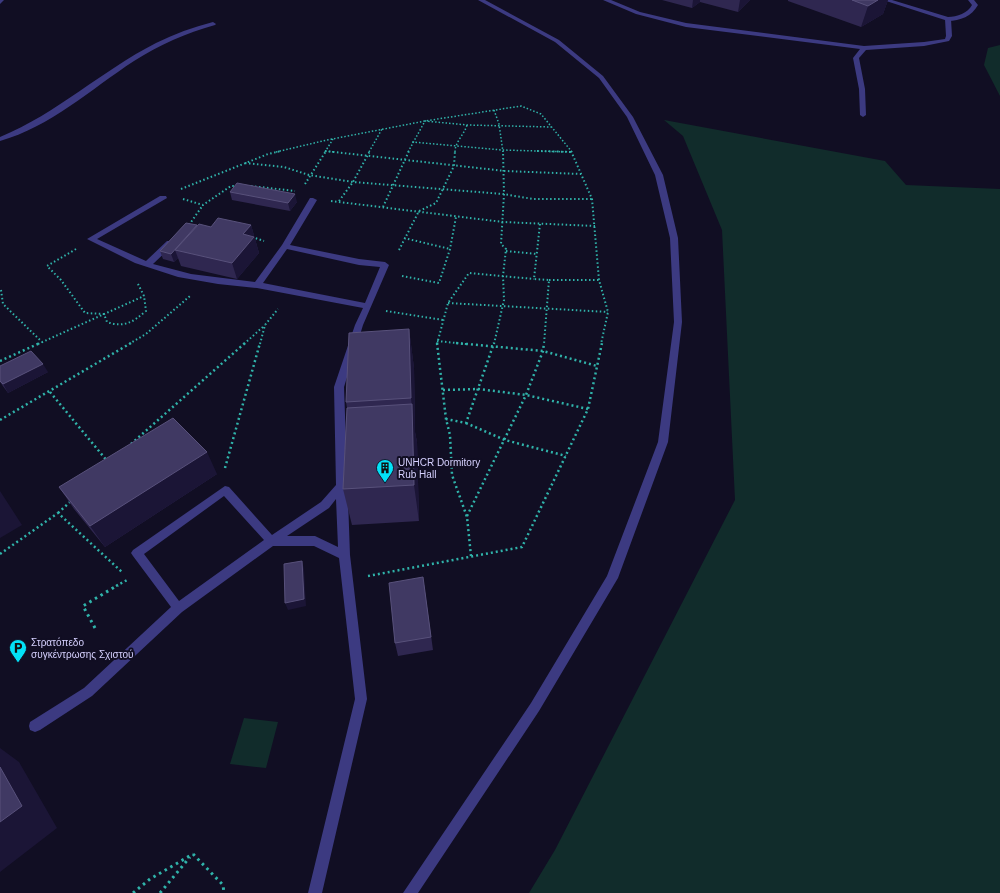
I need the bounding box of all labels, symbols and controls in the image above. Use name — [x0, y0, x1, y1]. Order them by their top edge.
place label: UNHCR Dormitory Rub Hall — [398, 457, 480, 480]
building icon: UNHCR Dormitory Rub Hall — [375, 458, 395, 483]
place label: Στρατόπεδο συγκέντρωσης Σχιστού — [31, 637, 134, 660]
parking icon: Στρατόπεδο συγκέντρωσης Σχιστού — [8, 638, 28, 663]

